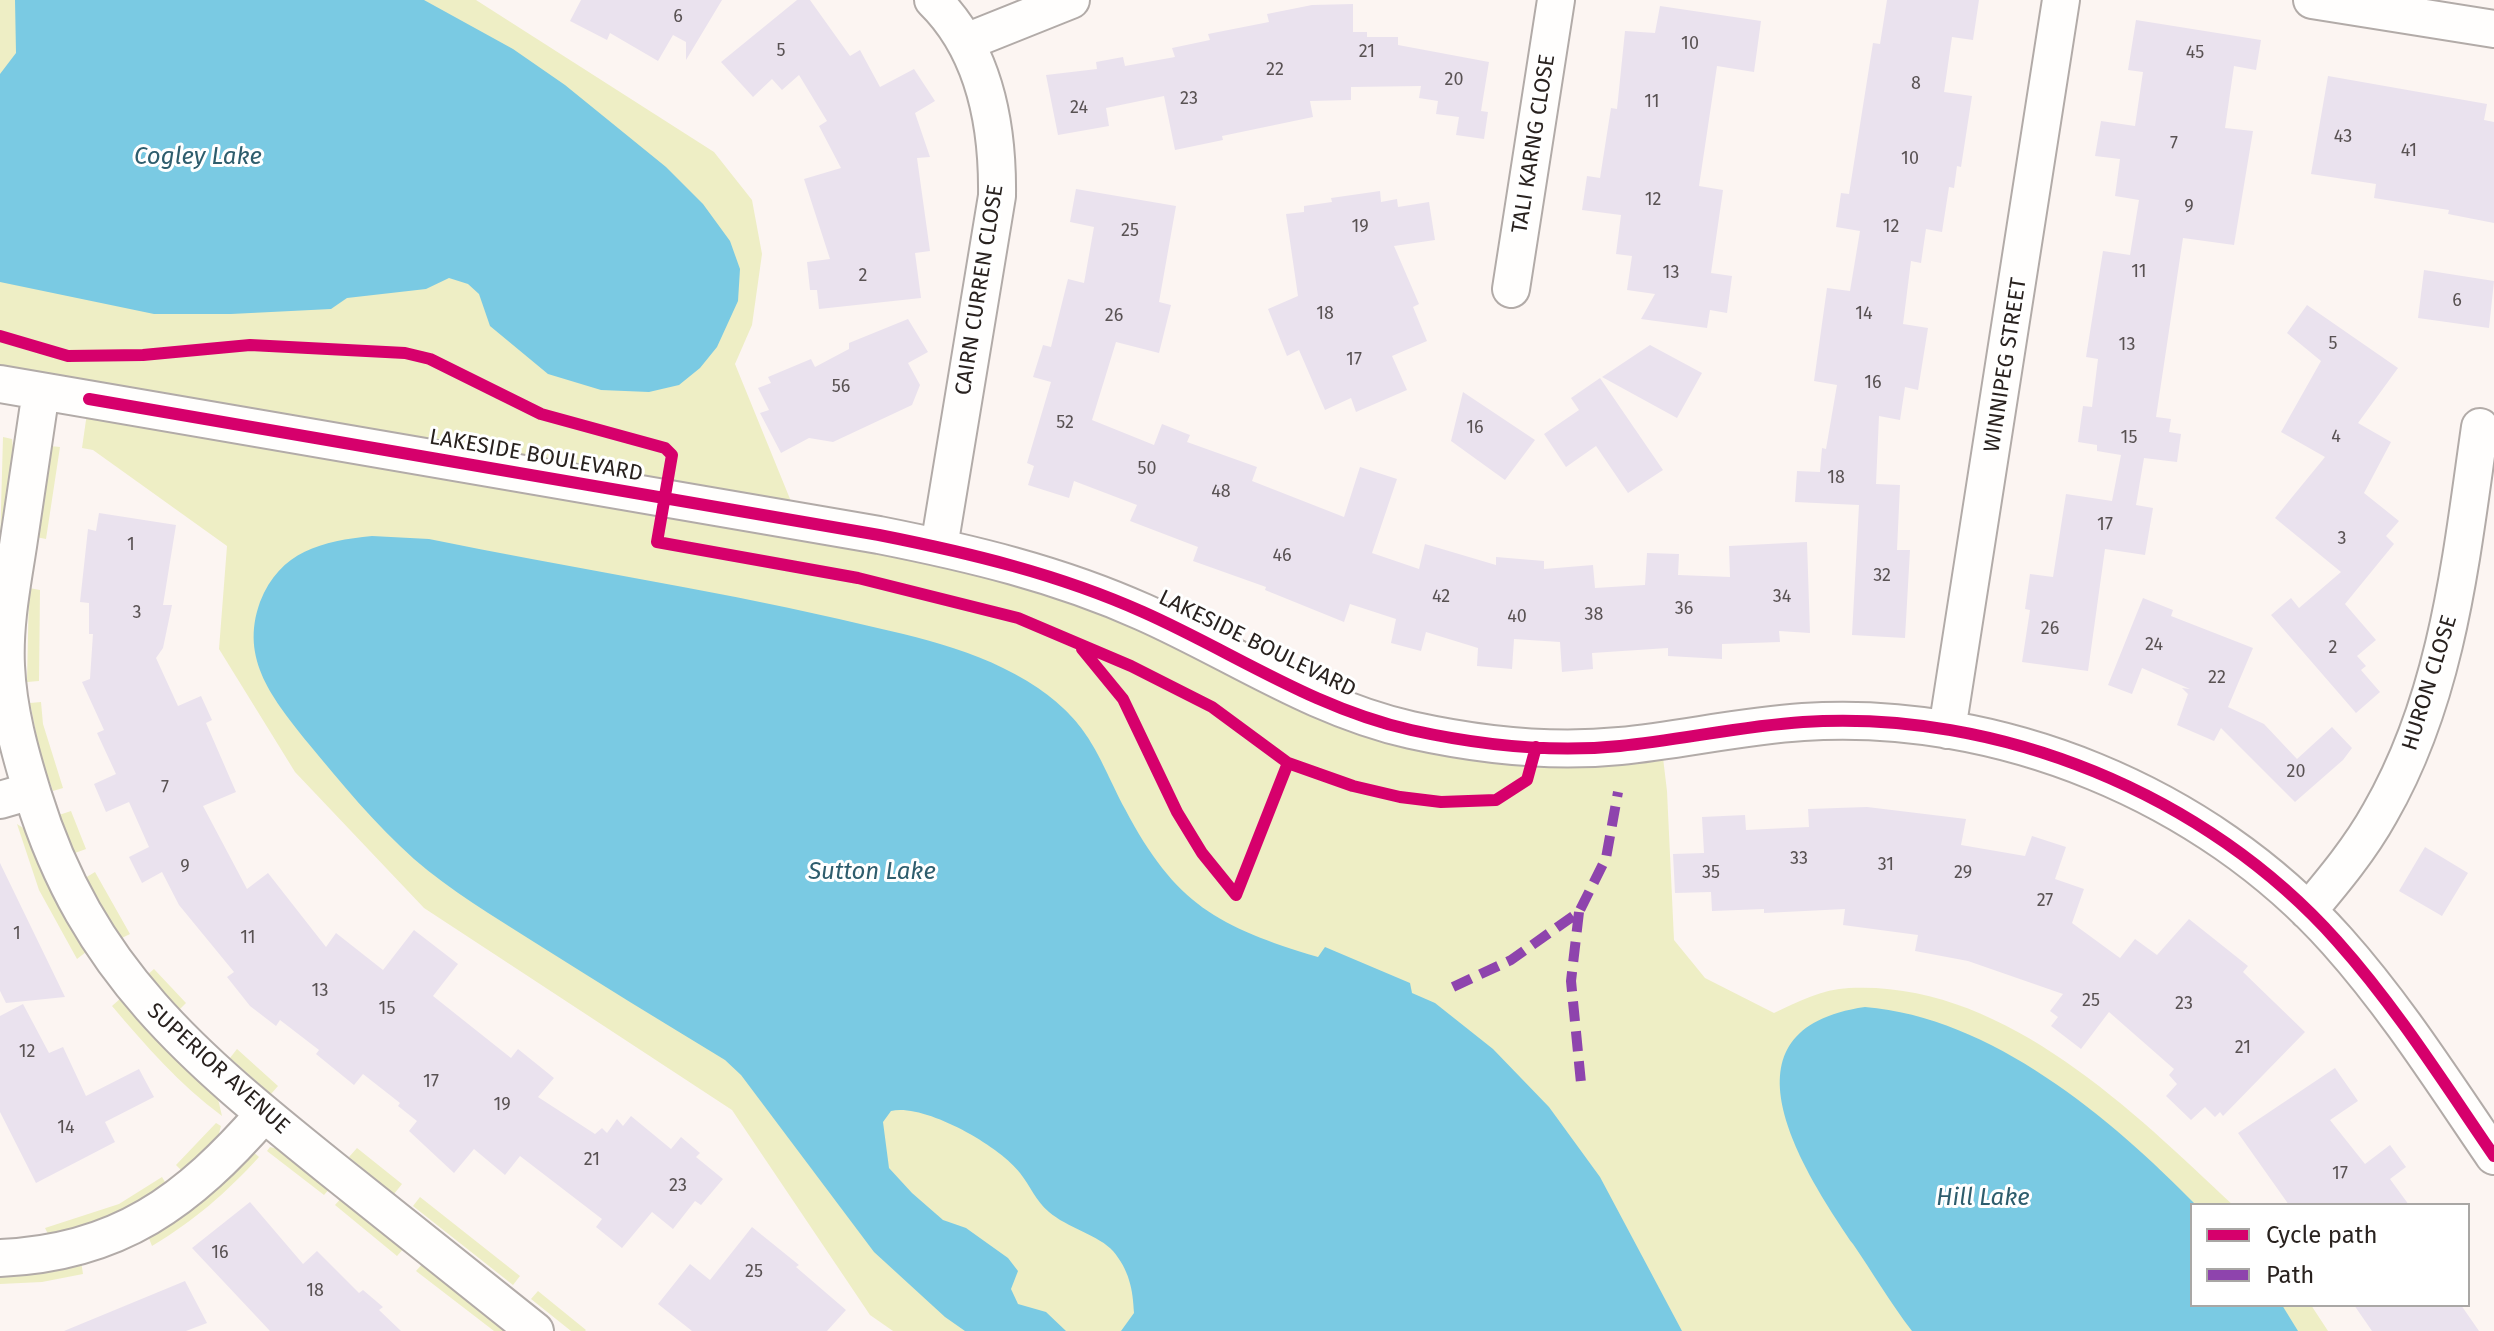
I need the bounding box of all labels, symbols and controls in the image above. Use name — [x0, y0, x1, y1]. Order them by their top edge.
house number: 6 — [673, 6, 683, 28]
house number: 10 — [1681, 33, 1699, 55]
house number: 5 — [776, 40, 786, 62]
house number: 21 — [1359, 41, 1375, 63]
house number: 45 — [2186, 42, 2204, 64]
street label: TALI KARNG CLOSE — [1507, 53, 1561, 235]
house number: 22 — [1266, 59, 1284, 81]
house number: 20 — [1445, 69, 1463, 91]
house number: 8 — [1911, 73, 1921, 95]
house number: 23 — [1180, 88, 1198, 110]
house number: 11 — [1644, 91, 1660, 113]
house number: 24 — [1070, 97, 1088, 119]
house number: 43 — [2334, 126, 2352, 148]
house number: 7 — [2170, 133, 2178, 155]
house number: 41 — [2401, 140, 2417, 162]
water label: Cogley Lake — [134, 143, 262, 171]
house number: 10 — [1901, 148, 1919, 170]
street label: CAIRN CURREN CLOSE — [950, 183, 1010, 397]
house number: 12 — [1645, 189, 1661, 211]
house number: 9 — [2184, 196, 2194, 218]
house number: 19 — [1351, 216, 1369, 238]
house number: 12 — [1883, 216, 1899, 238]
house number: 25 — [1121, 220, 1139, 242]
house number: 11 — [2131, 261, 2147, 283]
house number: 13 — [1663, 262, 1679, 284]
house number: 2 — [859, 265, 867, 287]
street label: WINNIPEG STREET — [1979, 276, 2033, 454]
house number: 6 — [2452, 290, 2462, 312]
house number: 18 — [1316, 303, 1334, 325]
house number: 14 — [1855, 303, 1873, 325]
house number: 26 — [1105, 305, 1123, 327]
house number: 5 — [2328, 333, 2338, 355]
house number: 13 — [2119, 334, 2135, 356]
house number: 17 — [1346, 349, 1362, 371]
house number: 16 — [1864, 372, 1882, 394]
house number: 56 — [832, 376, 850, 398]
house number: 52 — [1056, 412, 1074, 434]
house number: 16 — [1466, 417, 1484, 439]
street label: LAKESIDE BOULEVARD — [427, 424, 645, 488]
house number: 4 — [2331, 426, 2341, 448]
house number: 15 — [2121, 427, 2137, 449]
house number: 50 — [1137, 458, 1157, 480]
house number: 18 — [1827, 467, 1845, 489]
house number: 48 — [1211, 481, 1231, 503]
house number: 17 — [2097, 514, 2113, 536]
house number: 3 — [2338, 528, 2346, 550]
house number: 1 — [127, 534, 135, 556]
house number: 46 — [1272, 545, 1292, 567]
house number: 32 — [1873, 565, 1891, 587]
street label: LAKESIDE BOULEVARD — [1154, 585, 1360, 703]
house number: 42 — [1432, 586, 1450, 608]
house number: 34 — [1773, 586, 1791, 608]
house number: 36 — [1675, 598, 1693, 620]
house number: 3 — [133, 602, 141, 624]
house number: 38 — [1585, 604, 1603, 626]
house number: 40 — [1507, 606, 1527, 628]
street label: HURON CLOSE — [2397, 612, 2463, 754]
house number: 26 — [2041, 618, 2059, 640]
house number: 24 — [2145, 634, 2163, 656]
house number: 2 — [2329, 637, 2337, 659]
house number: 22 — [2208, 667, 2226, 689]
house number: 20 — [2287, 761, 2305, 783]
house number: 7 — [161, 777, 169, 799]
house number: 33 — [1790, 848, 1808, 870]
house number: 31 — [1878, 854, 1894, 876]
house number: 9 — [180, 856, 190, 878]
water label: Sutton Lake — [808, 858, 936, 886]
house number: 35 — [1702, 862, 1720, 884]
house number: 29 — [1954, 862, 1972, 884]
house number: 27 — [2037, 890, 2053, 912]
house number: 1 — [13, 923, 21, 945]
house number: 11 — [240, 927, 256, 949]
house number: 13 — [312, 980, 328, 1002]
house number: 25 — [2082, 990, 2100, 1012]
house number: 23 — [2175, 993, 2193, 1015]
street label: SUPERIOR AVENUE — [141, 998, 295, 1140]
house number: 15 — [379, 998, 395, 1020]
house number: 21 — [2235, 1037, 2251, 1059]
house number: 12 — [19, 1041, 35, 1063]
house number: 17 — [423, 1071, 439, 1093]
house number: 19 — [493, 1094, 511, 1116]
house number: 14 — [57, 1117, 75, 1139]
house number: 21 — [584, 1149, 600, 1171]
house number: 17 — [2332, 1163, 2348, 1185]
house number: 23 — [669, 1175, 687, 1197]
water label: Hill Lake — [1936, 1184, 2030, 1212]
legend — [2190, 1203, 2470, 1307]
text: Cycle path — [2266, 1221, 2378, 1249]
house number: 16 — [211, 1242, 229, 1264]
house number: 25 — [745, 1261, 763, 1283]
text: Path — [2266, 1261, 2314, 1289]
house number: 18 — [306, 1280, 324, 1302]

